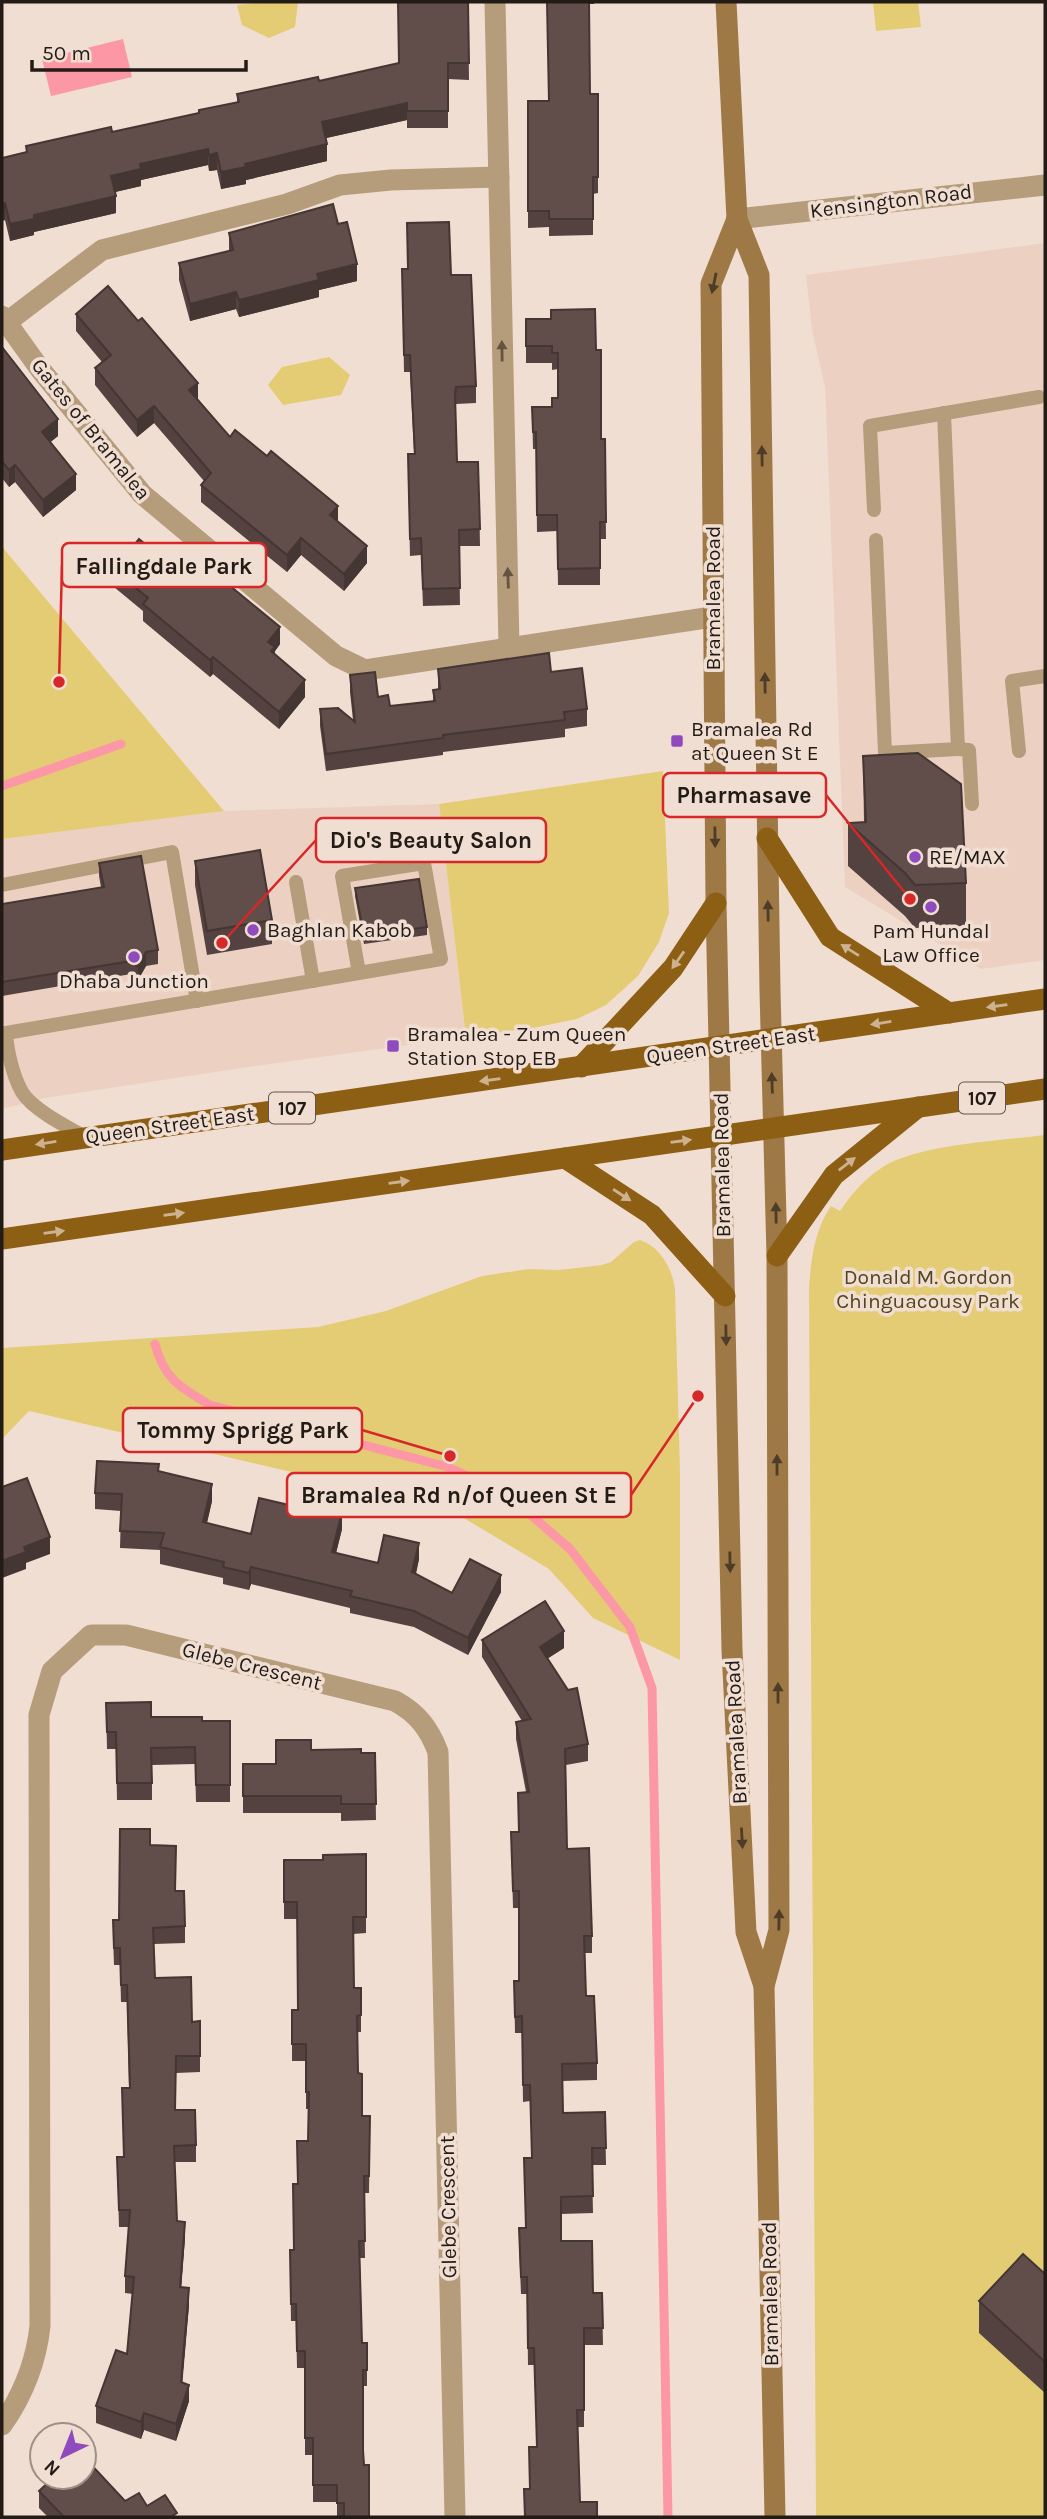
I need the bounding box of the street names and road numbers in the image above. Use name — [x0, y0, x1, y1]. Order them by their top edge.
street label: Kensington Road — [808, 179, 974, 223]
street label: Gates of Bramalea — [27, 353, 155, 505]
street label: Bramalea Road — [701, 526, 725, 670]
street label: Queen Street East — [645, 1021, 817, 1069]
road number: 107 — [959, 1082, 1005, 1114]
road number: 107 — [269, 1092, 315, 1124]
street label: Bramalea Road — [709, 1092, 735, 1238]
street label: Queen Street East — [84, 1101, 256, 1149]
street label: Glebe Crescent — [180, 1637, 324, 1695]
street label: Bramalea Road — [720, 1659, 752, 1805]
street label: Glebe Crescent — [435, 2135, 461, 2279]
street label: Bramalea Road — [757, 2221, 783, 2367]

